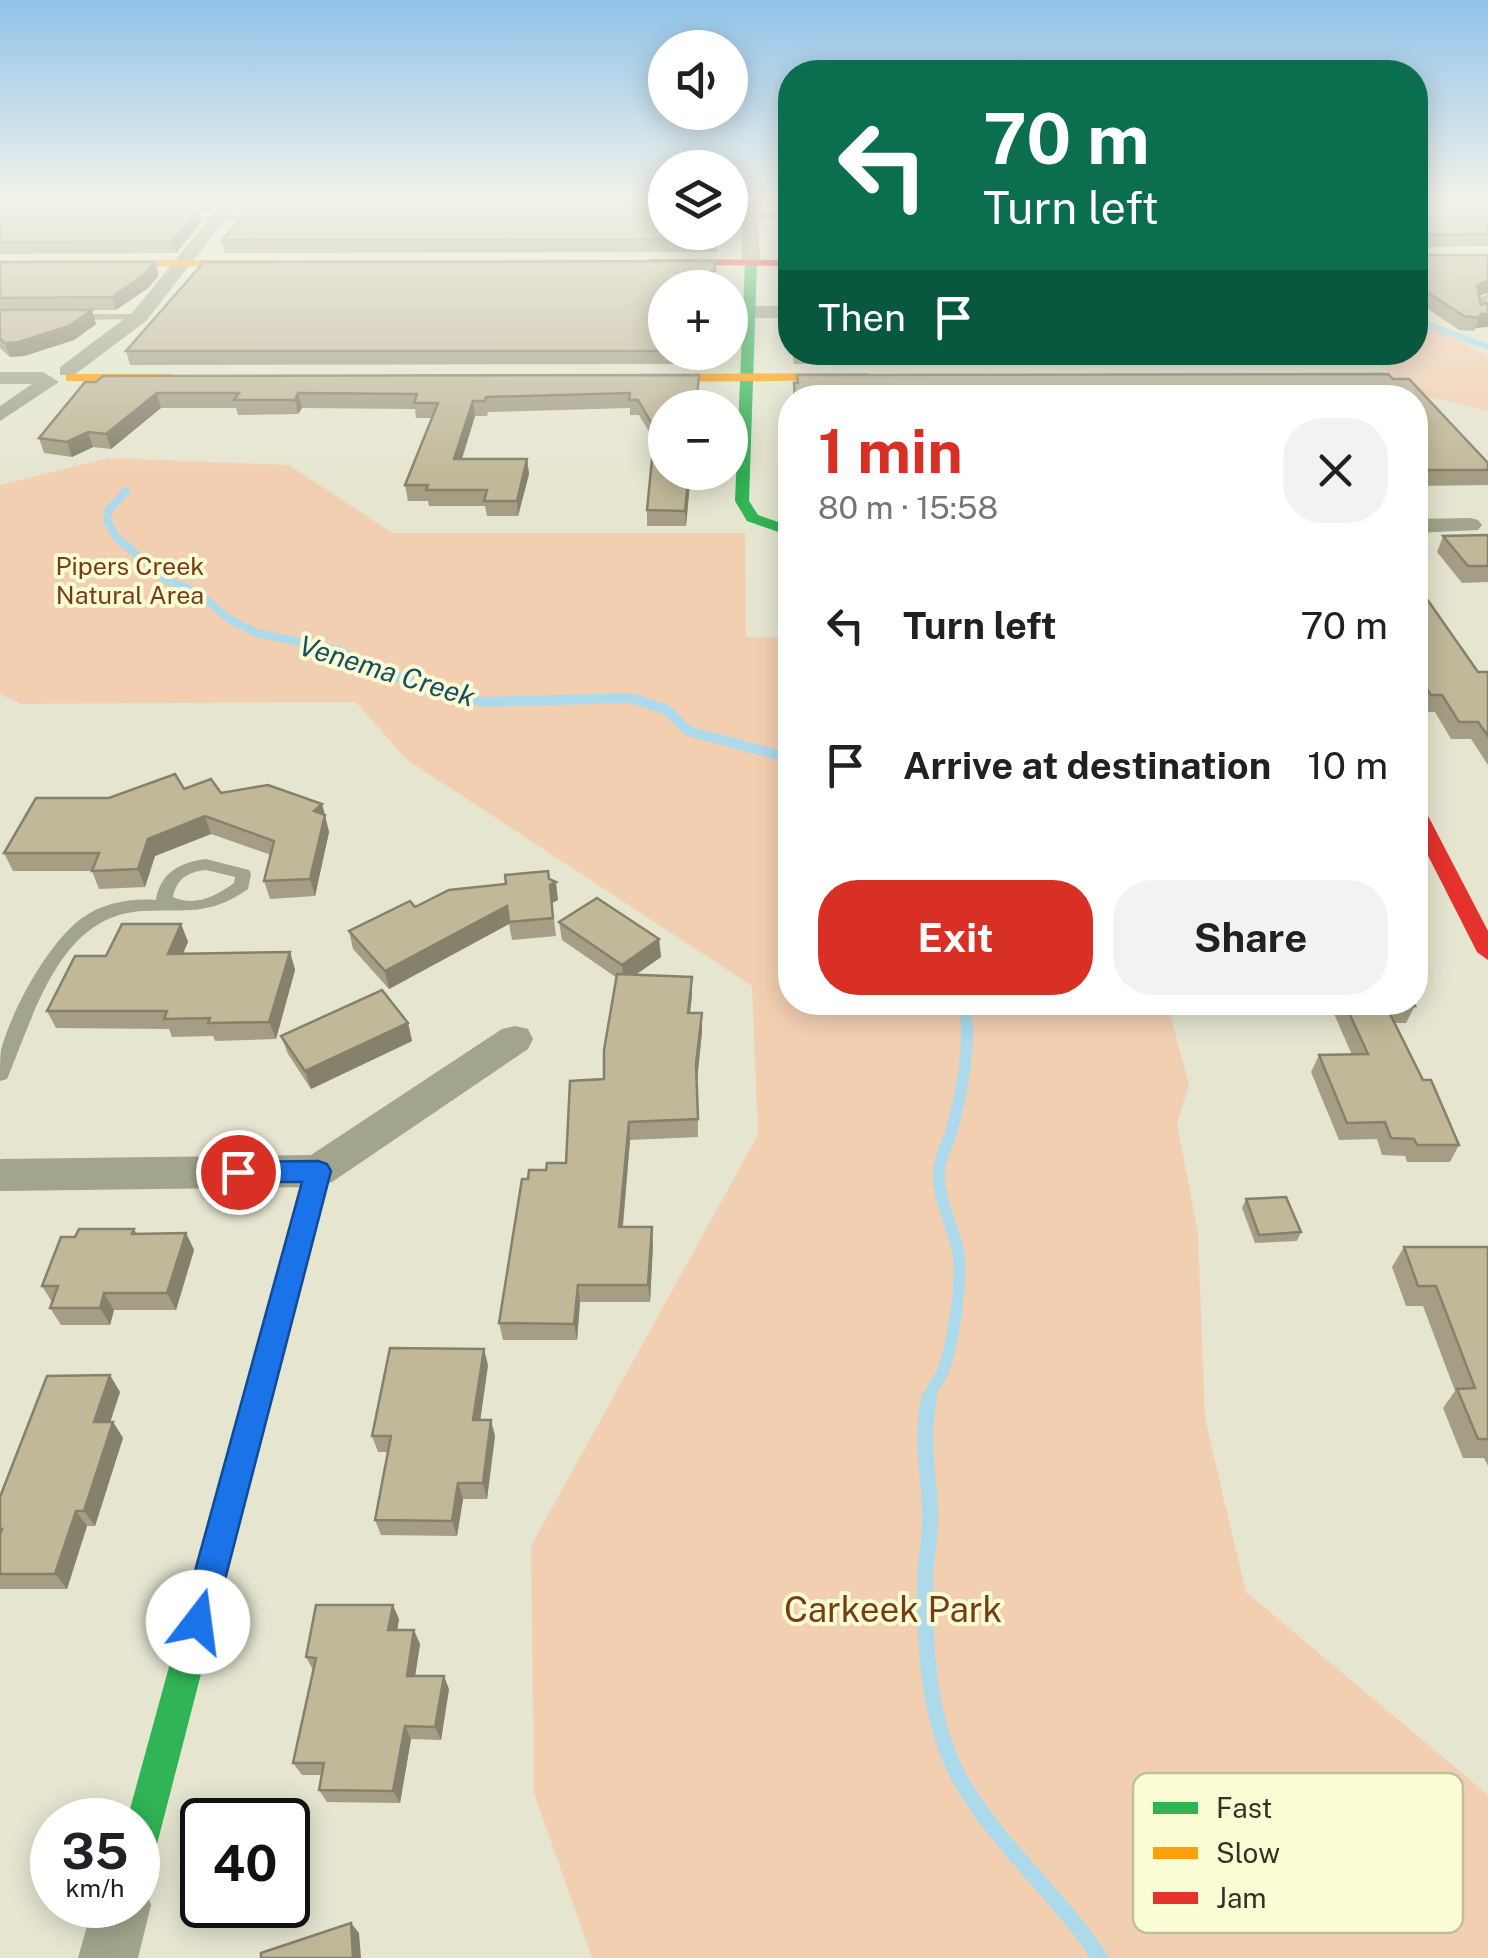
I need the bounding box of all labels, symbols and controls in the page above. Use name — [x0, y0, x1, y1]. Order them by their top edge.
map controls — [648, 30, 748, 490]
button: sound — [648, 30, 748, 130]
text: 70 m — [983, 97, 1150, 180]
icon: left — [818, 100, 948, 230]
button: layers — [648, 150, 748, 250]
text: Turn left — [983, 181, 1159, 234]
button: + — [648, 270, 748, 370]
icon: arrive — [926, 290, 981, 345]
text: Then — [818, 295, 906, 340]
button: − — [648, 390, 748, 490]
text: 1 min — [818, 416, 963, 487]
button: close — [1283, 418, 1388, 523]
text: 80 m · 15:58 — [818, 489, 998, 526]
park label: Pipers Creek Natural Area — [56, 551, 204, 610]
icon: left — [818, 598, 873, 653]
text: Turn left — [903, 603, 1057, 648]
text: 70 m — [1301, 603, 1388, 648]
water label: Venema Creek — [295, 628, 479, 713]
icon: arrive — [818, 738, 873, 793]
text: Arrive at destination — [903, 743, 1271, 788]
text: 10 m — [1307, 743, 1388, 788]
button: Exit — [818, 880, 1093, 995]
button: Share — [1113, 880, 1388, 995]
pin — [196, 1130, 281, 1215]
icon: arrive — [211, 1145, 266, 1200]
position arrow — [146, 1570, 250, 1674]
park label: Carkeek Park — [784, 1589, 1002, 1630]
legend — [1133, 1773, 1463, 1933]
text: Fast — [1216, 1791, 1272, 1824]
speed limit sign: 40 — [180, 1798, 310, 1928]
text: 35 — [61, 1821, 129, 1880]
text: Slow — [1216, 1836, 1280, 1869]
text: km/h — [66, 1873, 124, 1903]
text: Jam — [1216, 1881, 1267, 1914]

